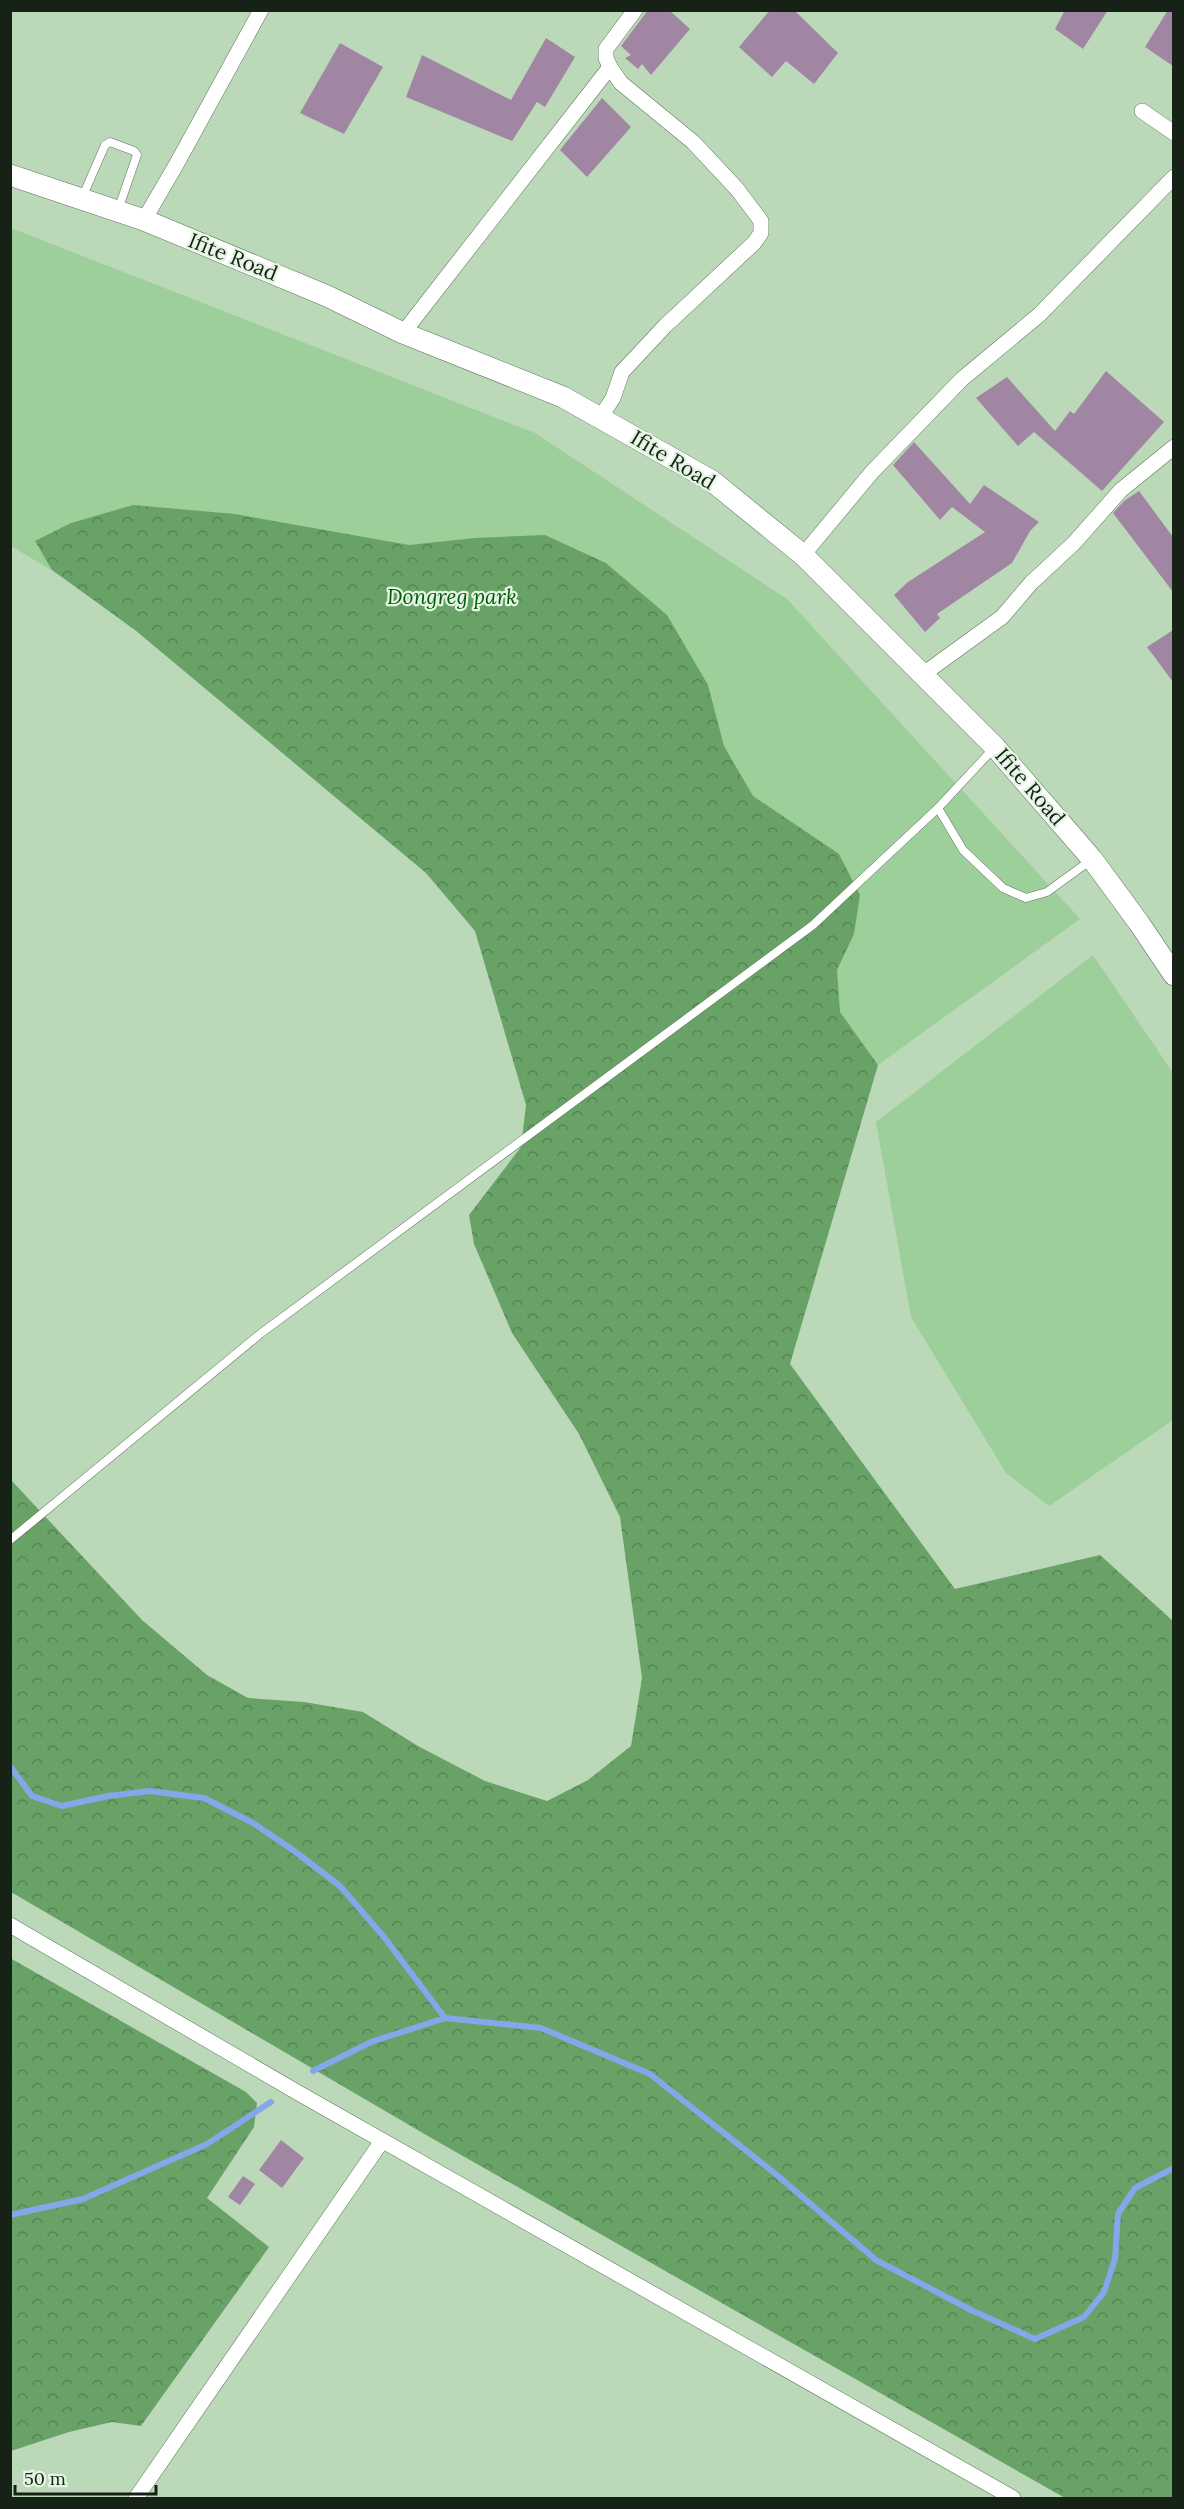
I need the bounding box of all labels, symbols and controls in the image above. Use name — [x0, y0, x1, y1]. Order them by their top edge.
street label: Ifite Road — [185, 226, 282, 287]
street label: Ifite Road — [626, 424, 721, 495]
park label: Dongreg park — [387, 583, 517, 610]
street label: Ifite Road — [989, 742, 1071, 831]
scale bar — [15, 2458, 156, 2496]
text: 50 m — [24, 2467, 66, 2490]

